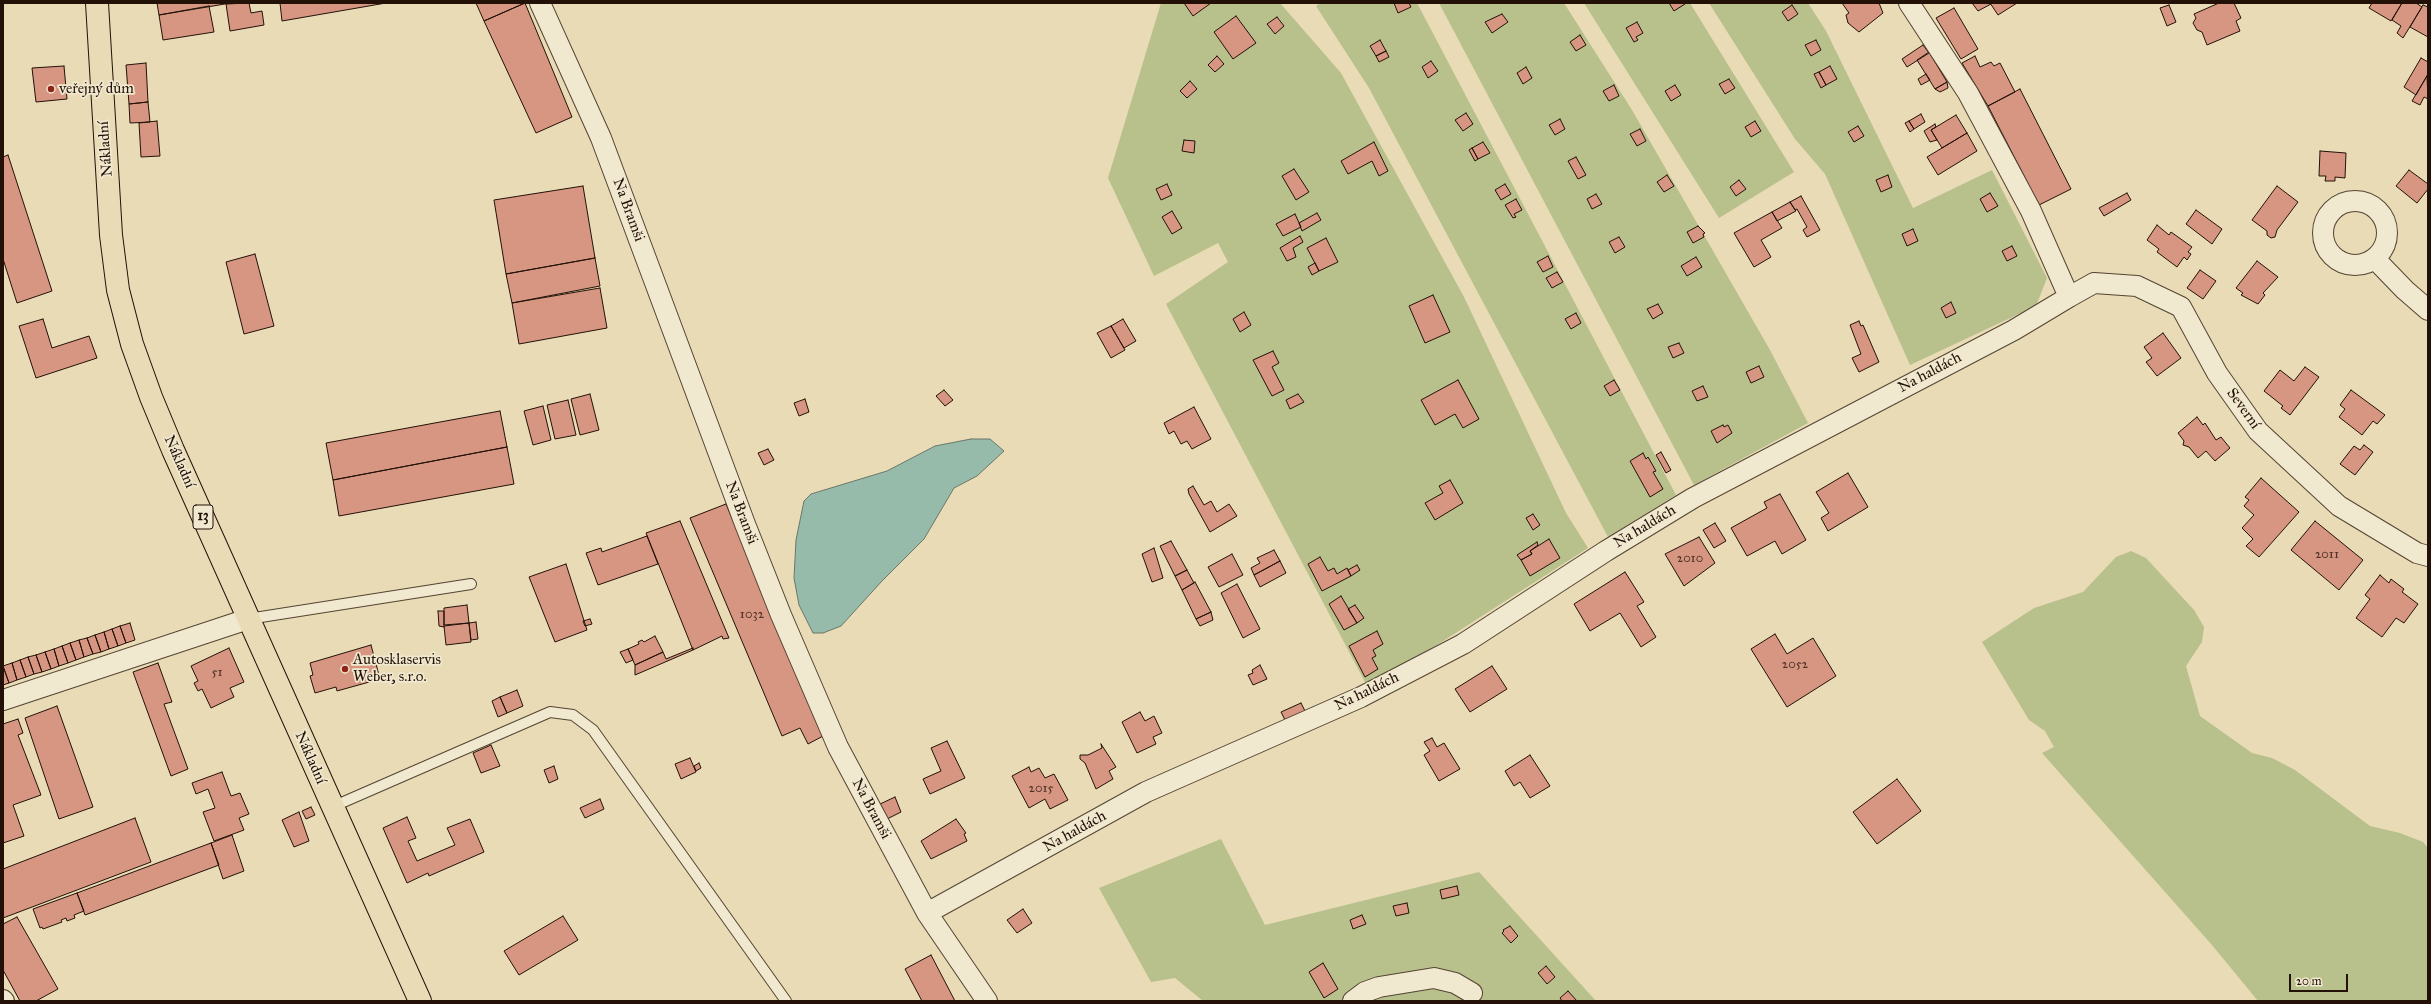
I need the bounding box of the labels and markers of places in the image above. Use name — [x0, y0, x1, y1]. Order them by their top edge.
place label: veřejný dům — [59, 80, 134, 98]
marker: veřejný dům — [46, 84, 56, 94]
place label: Autosklaservis Weber, s.r.o. — [353, 651, 441, 686]
marker: Autosklaservis Weber, s.r.o. — [340, 664, 350, 674]

